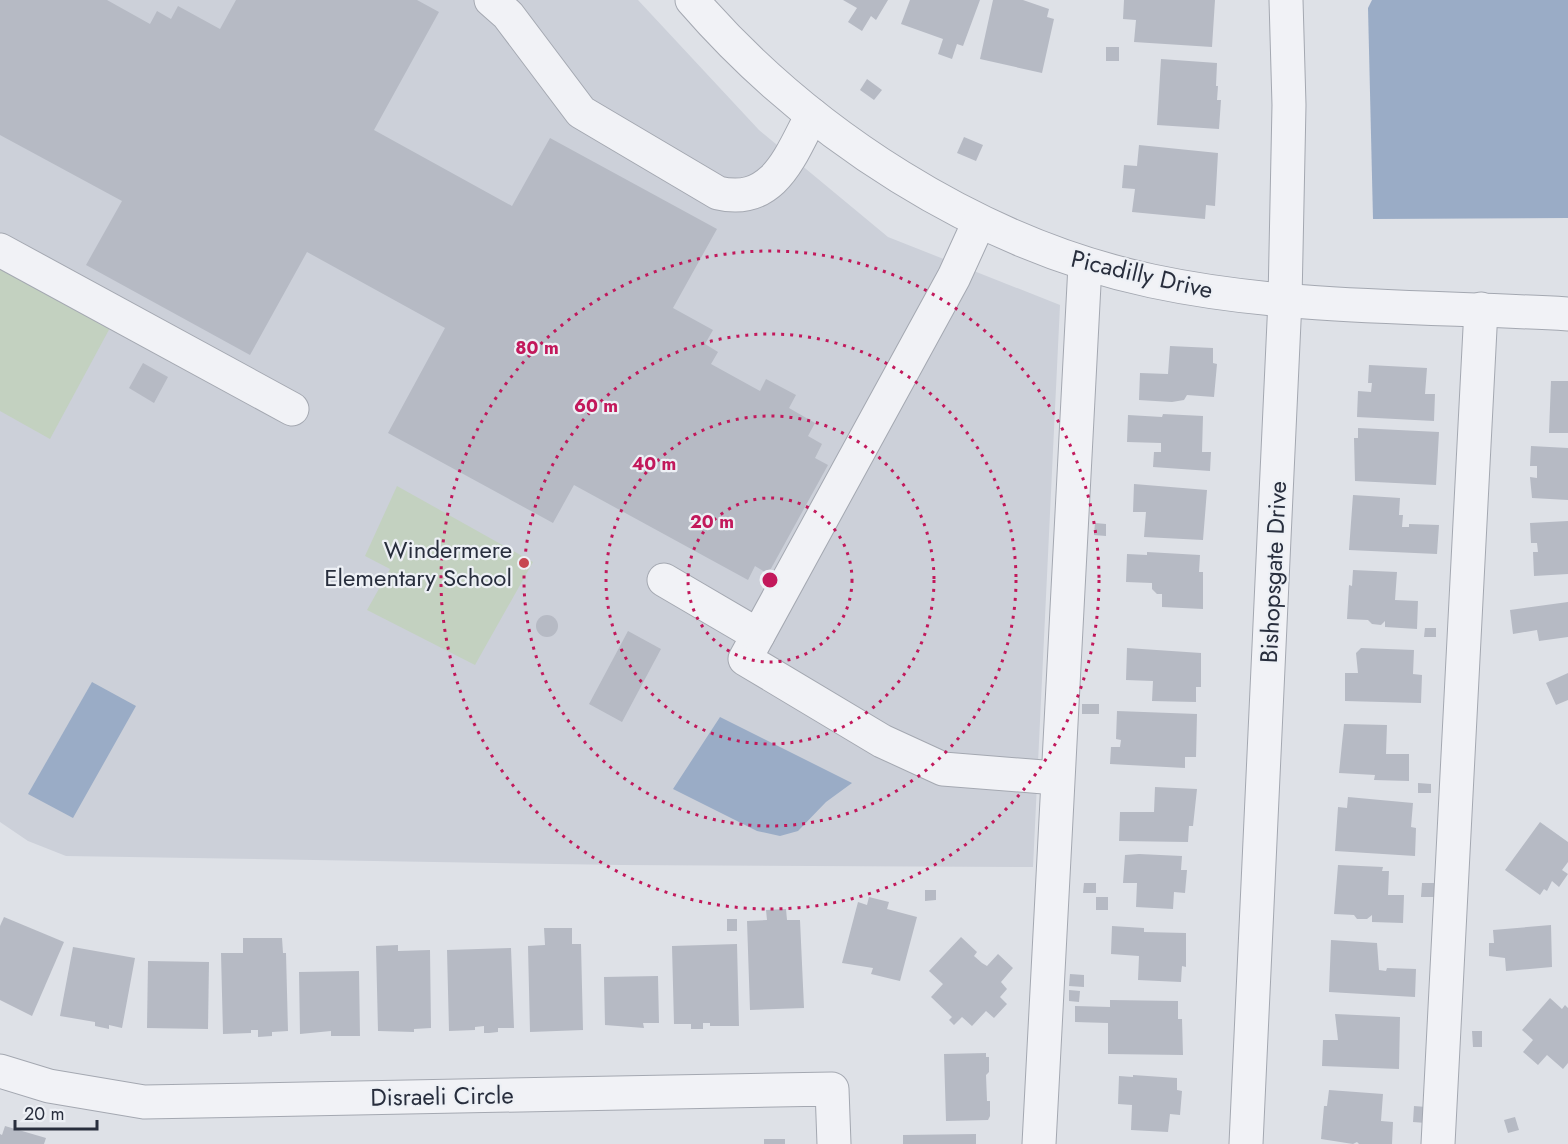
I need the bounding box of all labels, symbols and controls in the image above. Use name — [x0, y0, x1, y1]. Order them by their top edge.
street label: Picadilly Drive — [1068, 241, 1216, 307]
text: 80 m — [515, 335, 559, 361]
text: 60 m — [574, 393, 618, 419]
text: 40 m — [632, 451, 676, 477]
street label: Bishopsgate Drive — [1251, 480, 1295, 664]
text: 20 m — [690, 509, 734, 535]
place label: Windermere Elementary School — [324, 532, 512, 595]
marker: Windermere Elementary School — [517, 556, 531, 570]
centre of rings — [760, 570, 780, 590]
street label: Disraeli Circle — [370, 1077, 514, 1115]
scale bar — [15, 1093, 98, 1131]
text: 20 m — [24, 1101, 64, 1127]

